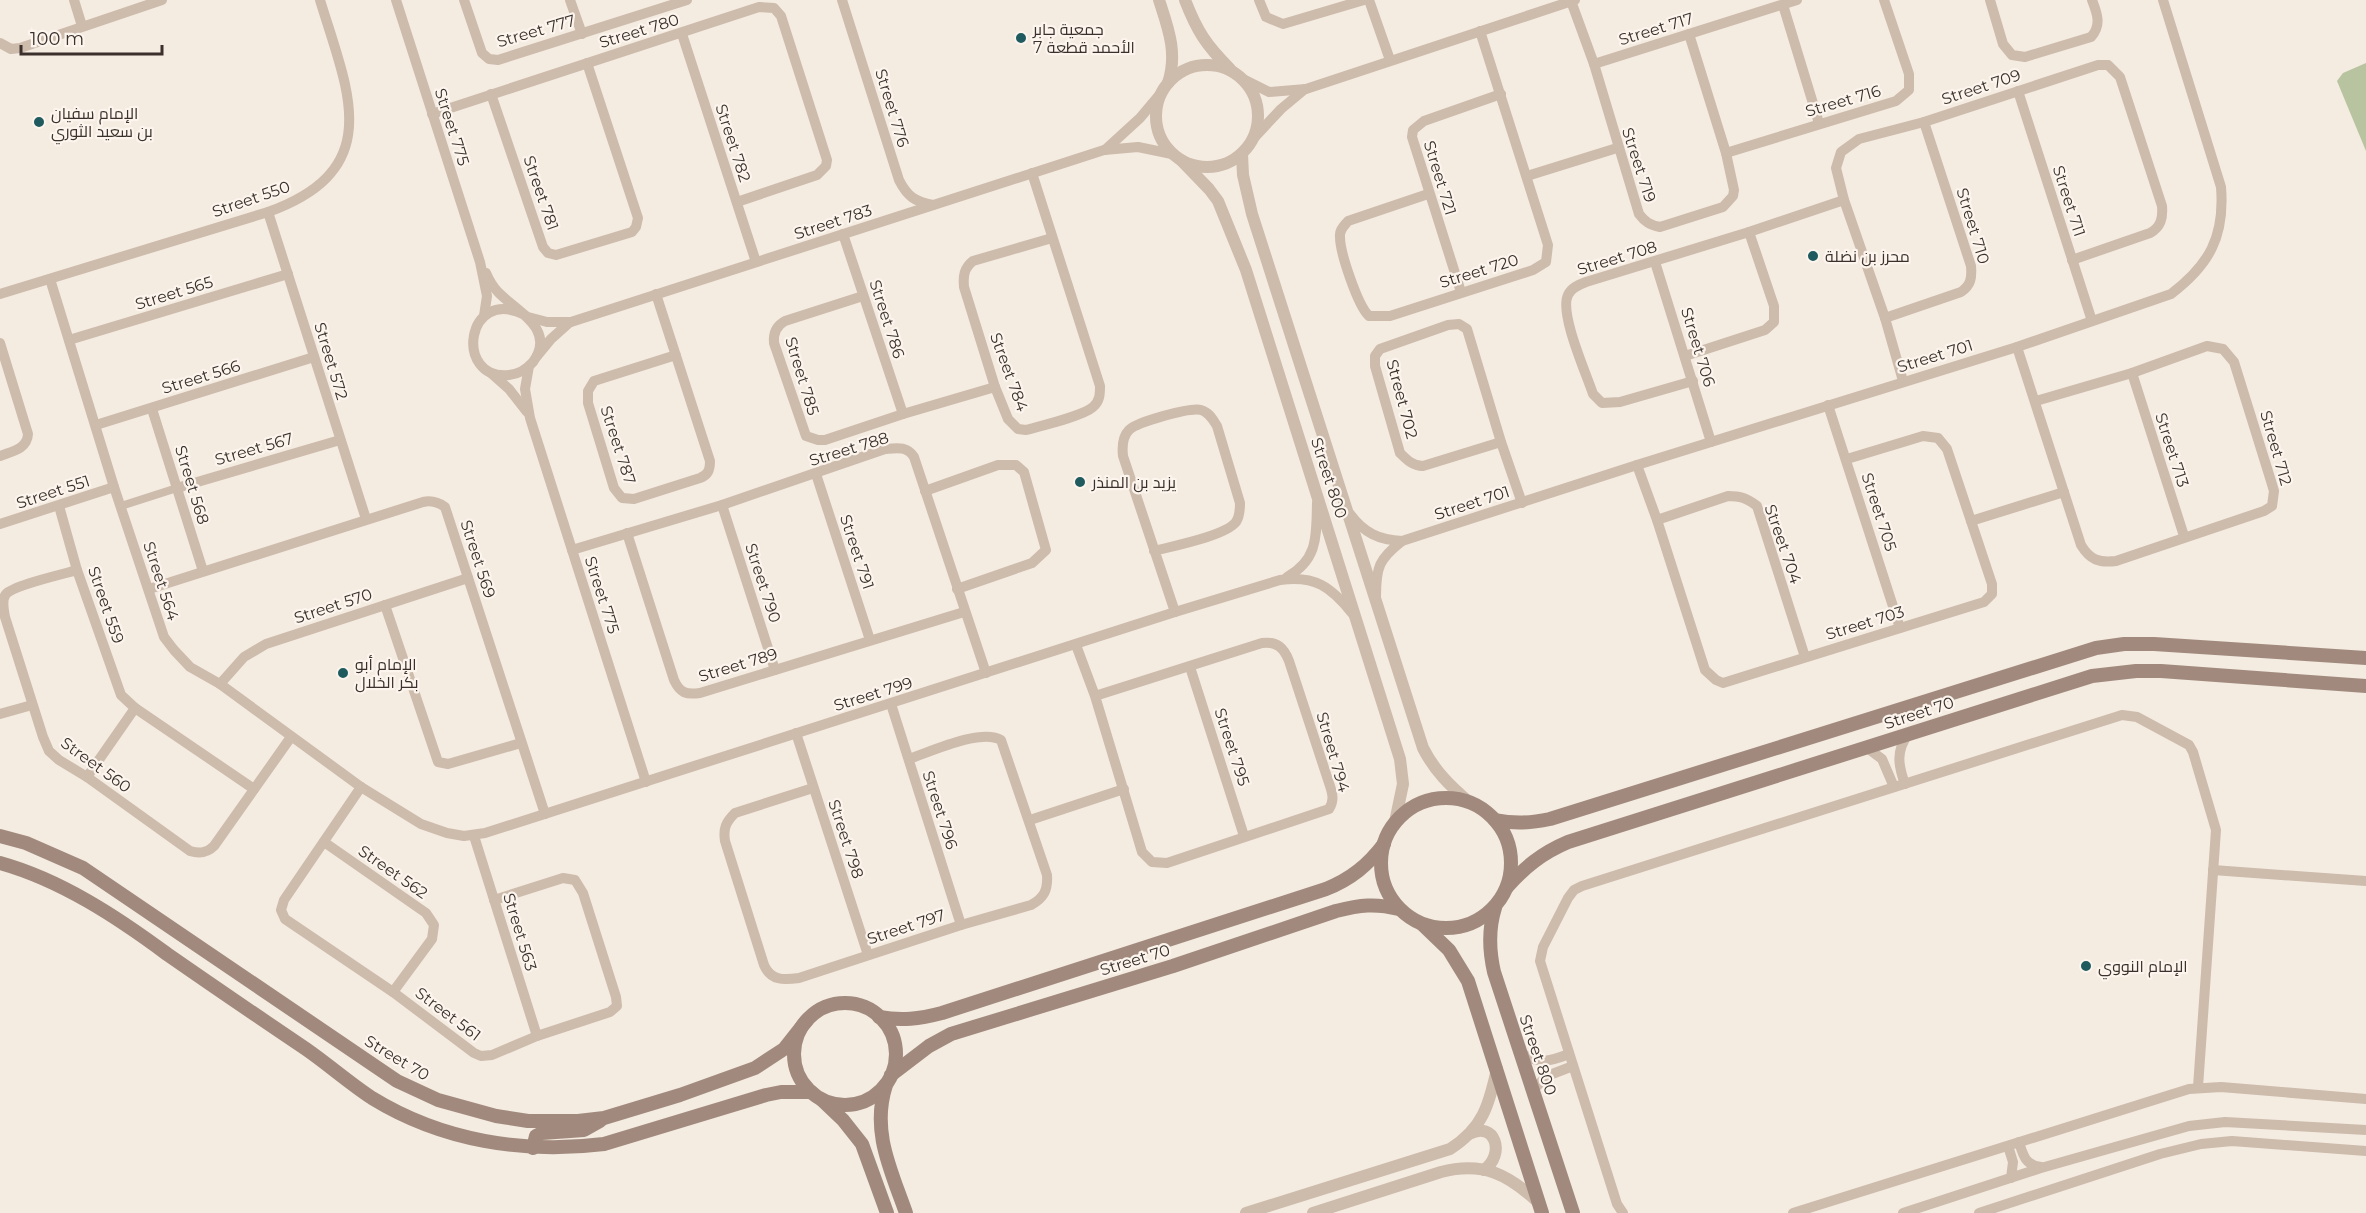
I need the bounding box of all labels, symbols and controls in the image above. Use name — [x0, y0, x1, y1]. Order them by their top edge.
street label: Street 717 — [1616, 9, 1696, 49]
street label: Street 780 — [597, 10, 681, 52]
street label: Street 777 — [495, 11, 577, 51]
scale bar — [21, 18, 162, 56]
place label: جمعية جابر الأحمد قطعة 7 — [1032, 20, 1135, 57]
text: 100 m — [30, 28, 84, 50]
marker: جمعية جابر الأحمد قطعة 7 — [1014, 31, 1028, 45]
street label: Street 709 — [1939, 65, 2023, 109]
street label: Street 776 — [871, 67, 913, 150]
street label: Street 716 — [1803, 81, 1883, 121]
street label: Street 775 — [431, 86, 473, 168]
street label: Street 782 — [711, 102, 755, 184]
place label: الإمام سفيان بن سعيد الثوري — [51, 104, 153, 145]
marker: الإمام سفيان بن سعيد الثوري — [32, 115, 46, 129]
street label: Street 719 — [1618, 125, 1660, 205]
street label: Street 721 — [1420, 138, 1460, 218]
street label: Street 781 — [519, 153, 563, 233]
street label: Street 711 — [2049, 163, 2089, 239]
street label: Street 550 — [210, 177, 292, 221]
street label: Street 710 — [1952, 186, 1994, 266]
street label: Street 783 — [792, 200, 874, 244]
street label: Street 708 — [1575, 237, 1659, 279]
place label: محرز بن نضلة — [1825, 247, 1910, 267]
marker: محرز بن نضلة — [1806, 249, 1820, 263]
street label: Street 720 — [1437, 250, 1521, 292]
street label: Street 565 — [133, 272, 215, 314]
street label: Street 786 — [865, 277, 909, 361]
street label: Street 706 — [1677, 305, 1719, 389]
street label: Street 572 — [310, 320, 352, 402]
street label: Street 784 — [986, 330, 1032, 414]
street label: Street 785 — [781, 335, 823, 417]
street label: Street 701 — [1895, 336, 1975, 376]
street label: Street 566 — [159, 356, 243, 398]
street label: Street 702 — [1382, 357, 1422, 441]
street label: Street 787 — [596, 403, 640, 487]
street label: Street 712 — [2256, 408, 2296, 488]
street label: Street 713 — [2151, 410, 2193, 490]
street label: Street 788 — [807, 428, 891, 470]
street label: Street 567 — [213, 429, 295, 469]
street label: Street 800 — [1307, 435, 1351, 521]
street label: Street 568 — [171, 443, 213, 527]
street label: Street 705 — [1857, 470, 1901, 554]
street label: Street 551 — [14, 471, 92, 513]
place label: يزيد بن المنذر — [1091, 473, 1177, 493]
marker: يزيد بن المنذر — [1073, 475, 1087, 489]
street label: Street 701 — [1432, 482, 1512, 524]
street label: Street 704 — [1761, 502, 1806, 587]
street label: Street 791 — [836, 512, 878, 592]
street label: Street 569 — [456, 517, 500, 601]
street label: Street 564 — [139, 539, 183, 623]
street label: Street 790 — [741, 541, 785, 625]
street label: Street 775 — [581, 554, 623, 636]
street label: Street 559 — [84, 564, 128, 646]
street label: Street 570 — [291, 584, 375, 628]
street label: Street 703 — [1823, 602, 1907, 644]
street label: Street 789 — [696, 644, 780, 686]
place label: الإمام أبو بكر الخلال — [355, 655, 419, 693]
marker: الإمام أبو بكر الخلال — [336, 666, 350, 680]
street label: Street 799 — [831, 673, 915, 715]
street label: Street 70 — [1882, 693, 1956, 733]
street label: Street 795 — [1210, 706, 1254, 788]
street label: Street 794 — [1313, 710, 1354, 795]
street label: Street 560 — [57, 733, 135, 797]
street label: Street 796 — [918, 768, 962, 852]
street label: Street 798 — [824, 797, 868, 881]
street label: Street 562 — [355, 841, 431, 903]
street label: Street 563 — [499, 891, 541, 973]
street label: Street 797 — [865, 905, 947, 949]
street label: Street 70 — [1098, 940, 1172, 980]
place label: الإمام النووي — [2098, 957, 2188, 980]
marker: الإمام النووي — [2079, 959, 2093, 973]
street label: Street 561 — [411, 983, 485, 1045]
street label: Street 800 — [1515, 1012, 1561, 1098]
street label: Street 70 — [361, 1031, 433, 1085]

